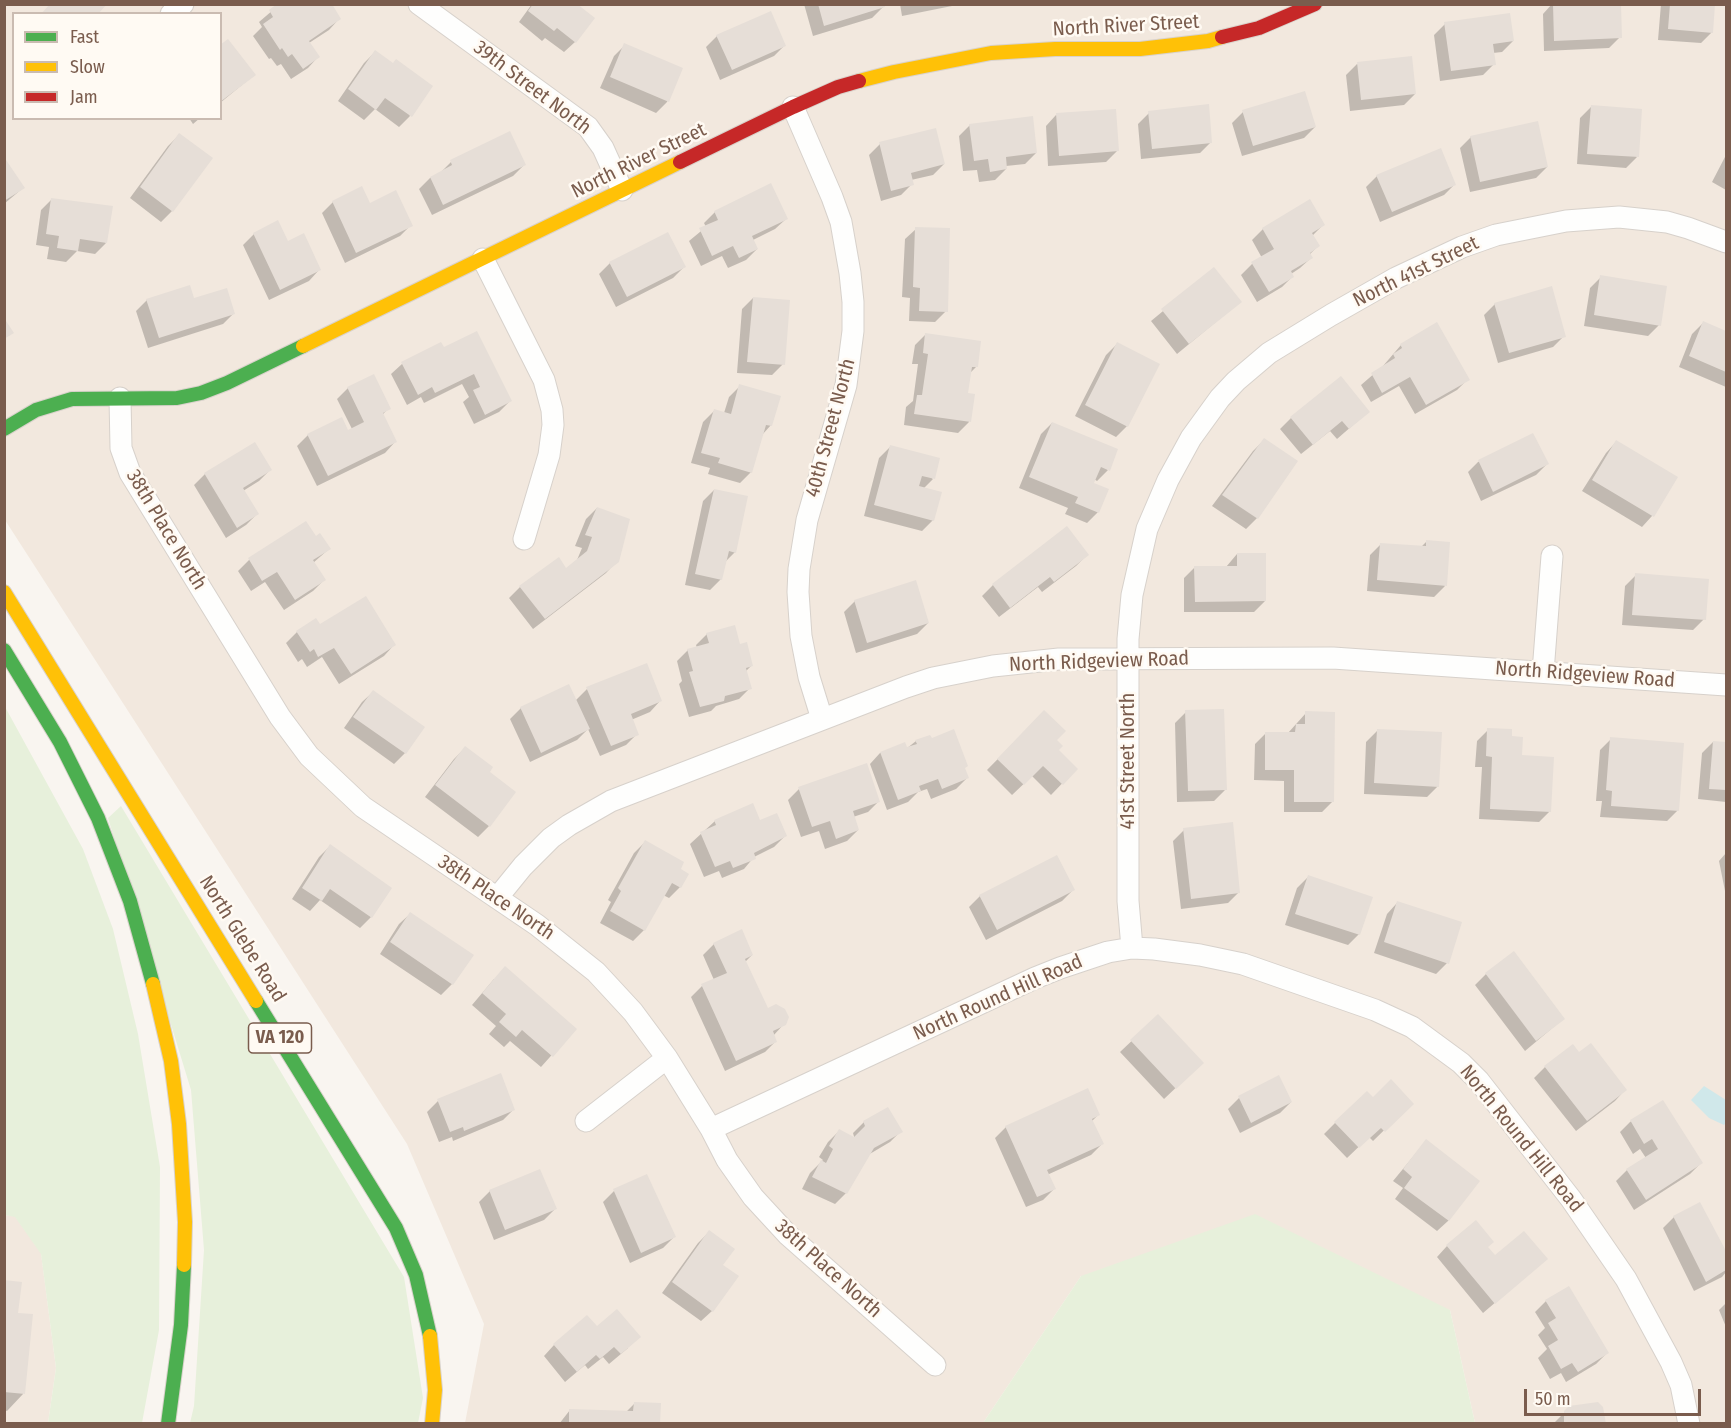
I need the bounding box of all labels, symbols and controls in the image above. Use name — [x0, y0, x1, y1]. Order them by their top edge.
street label: North River Street — [1052, 10, 1200, 42]
legend — [12, 12, 222, 120]
text: Fast — [70, 26, 99, 48]
street label: 39th Street North — [469, 36, 595, 140]
text: Slow — [70, 56, 105, 78]
text: Jam — [70, 86, 98, 108]
street label: North River Street — [568, 118, 710, 204]
street label: North 41st Street — [1349, 231, 1483, 313]
street label: 40th Street North — [801, 356, 861, 500]
street label: 38th Place North — [121, 466, 211, 594]
street label: North Ridgeview Road — [1009, 647, 1189, 677]
street label: North Ridgeview Road — [1494, 657, 1676, 693]
street label: 41st Street North — [1116, 693, 1140, 829]
street label: 38th Place North — [433, 850, 559, 946]
street label: North Glebe Road — [194, 871, 290, 1007]
street label: North Round Hill Road — [910, 950, 1086, 1046]
road number: VA 120 — [248, 1023, 312, 1053]
street label: North Round Hill Road — [1454, 1060, 1588, 1218]
street label: 38th Place North — [770, 1215, 886, 1323]
scale bar — [1527, 1377, 1704, 1415]
text: 50 m — [1535, 1388, 1571, 1410]

